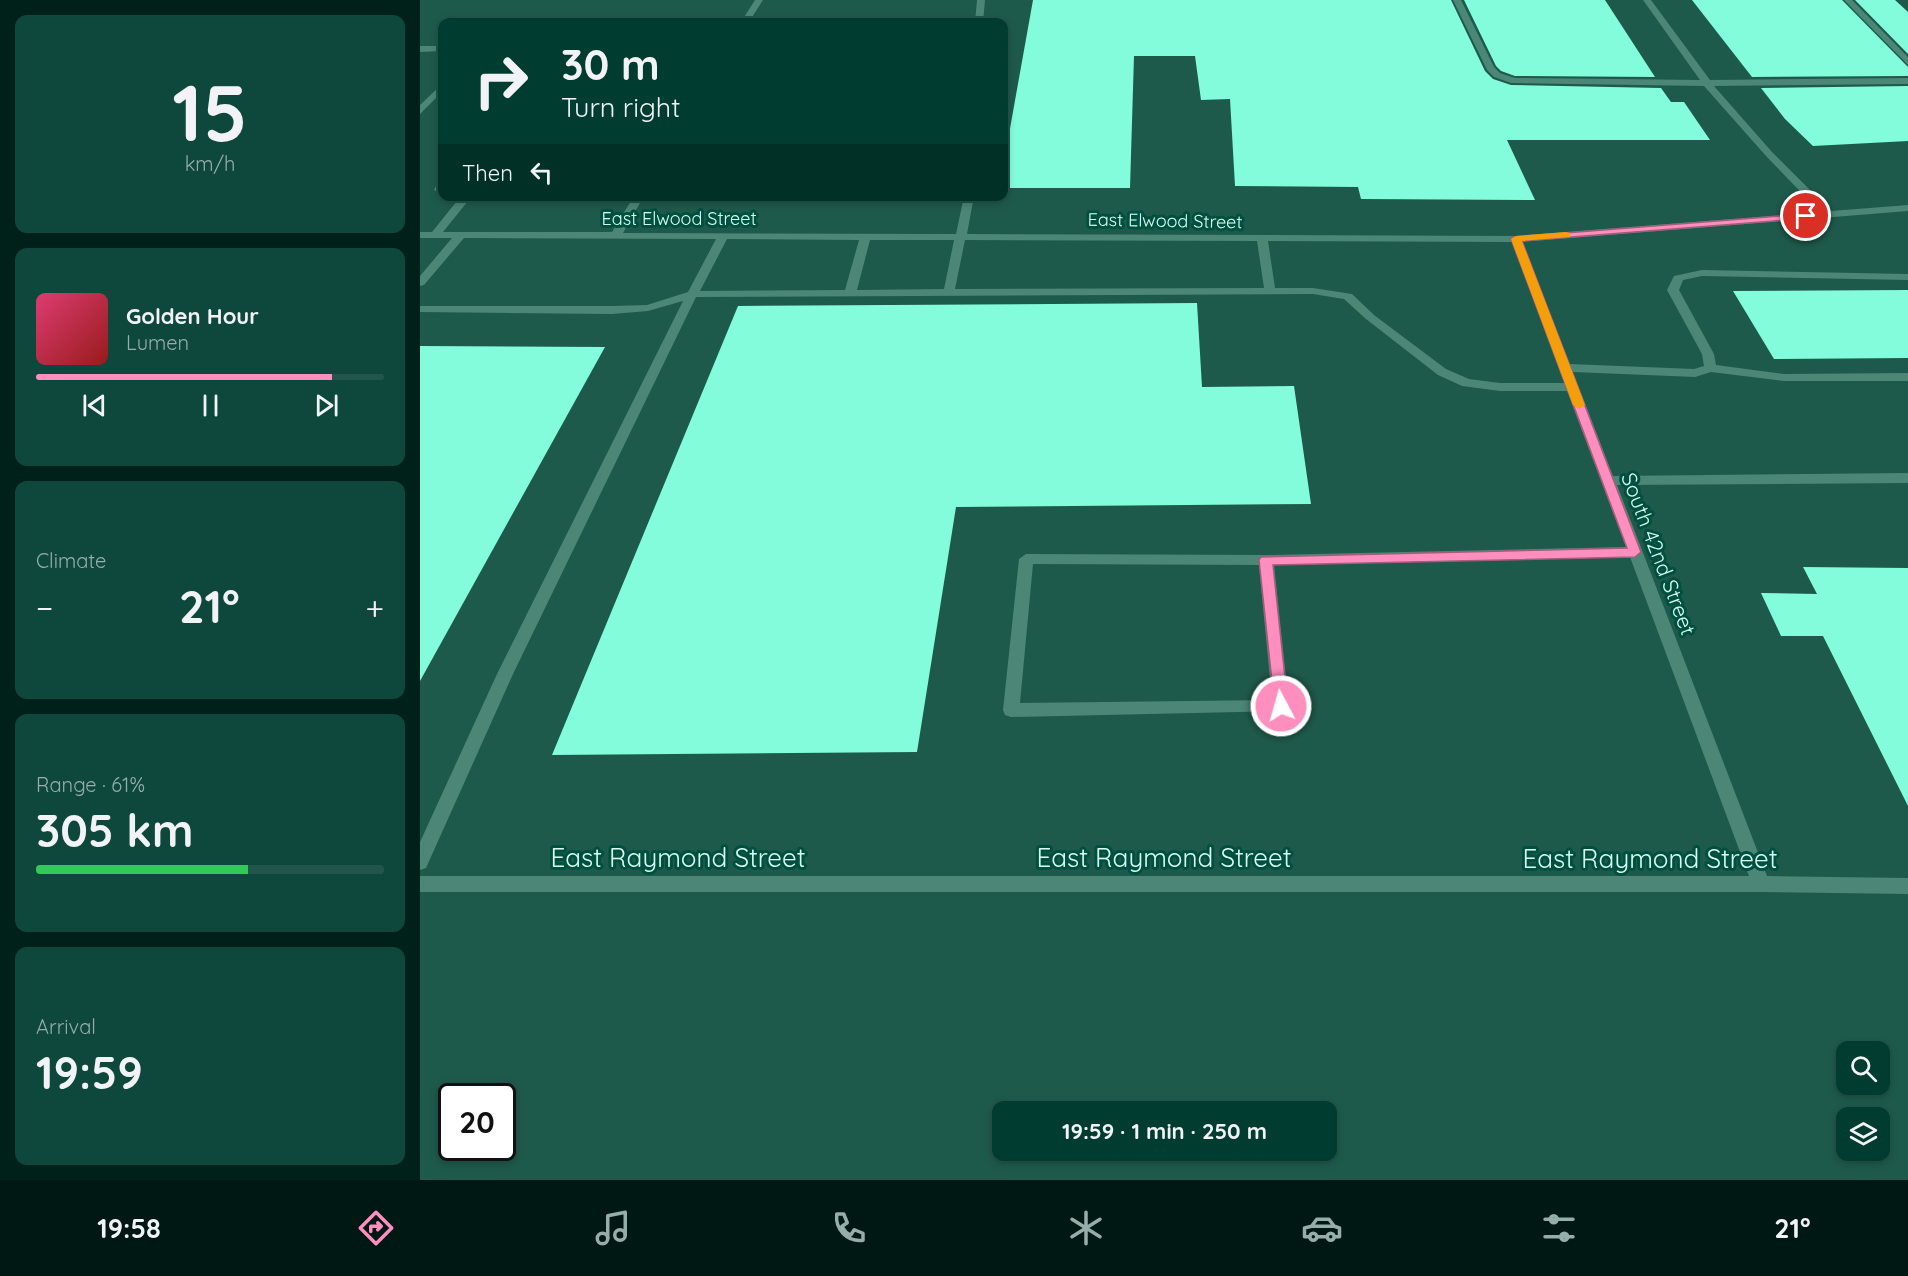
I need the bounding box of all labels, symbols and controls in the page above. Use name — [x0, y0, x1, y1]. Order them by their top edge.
text: 30 m — [561, 38, 660, 91]
icon: right — [462, 42, 540, 120]
text: 15 — [172, 63, 248, 161]
text: Turn right — [561, 90, 680, 124]
text: km/h — [185, 151, 235, 176]
icon: left — [525, 156, 558, 189]
text: Then — [462, 159, 513, 187]
pin — [1780, 190, 1831, 241]
icon: arrive — [1789, 199, 1822, 232]
street label: East Elwood Street — [602, 207, 756, 230]
street label: East Elwood Street — [1087, 208, 1243, 233]
text: Golden Hour — [126, 302, 259, 330]
text: Lumen — [126, 330, 189, 355]
icon: previous — [78, 389, 111, 422]
icon: pause — [194, 389, 227, 422]
icon: next — [310, 389, 343, 422]
street label: South 42nd Street — [1616, 469, 1702, 639]
text: Climate — [36, 548, 106, 573]
text: 21° — [179, 578, 240, 634]
text: − — [36, 587, 53, 628]
text: + — [365, 587, 384, 628]
position arrow — [1249, 674, 1313, 738]
text: Range · 61% — [36, 772, 145, 797]
text: 305 km — [36, 802, 193, 858]
street label: East Raymond Street — [550, 841, 806, 874]
street label: East Raymond Street — [1036, 841, 1292, 874]
street label: East Raymond Street — [1522, 842, 1778, 875]
text: Arrival — [36, 1014, 96, 1039]
map controls — [1836, 1041, 1890, 1161]
button: search — [1836, 1041, 1890, 1095]
text: 19:59 — [36, 1044, 143, 1100]
speed limit sign: 20 — [438, 1083, 516, 1161]
button: layers — [1836, 1107, 1890, 1161]
text: 19:59 · 1 min · 250 m — [1062, 1117, 1267, 1145]
icon: directions — [355, 1207, 397, 1249]
icon: music — [592, 1207, 634, 1249]
icon: phone — [828, 1207, 870, 1249]
icon: climate — [1065, 1207, 1107, 1249]
icon: car — [1301, 1207, 1343, 1249]
icon: filters — [1538, 1207, 1580, 1249]
text: 19:58 — [97, 1211, 161, 1245]
text: 21° — [1774, 1211, 1811, 1245]

